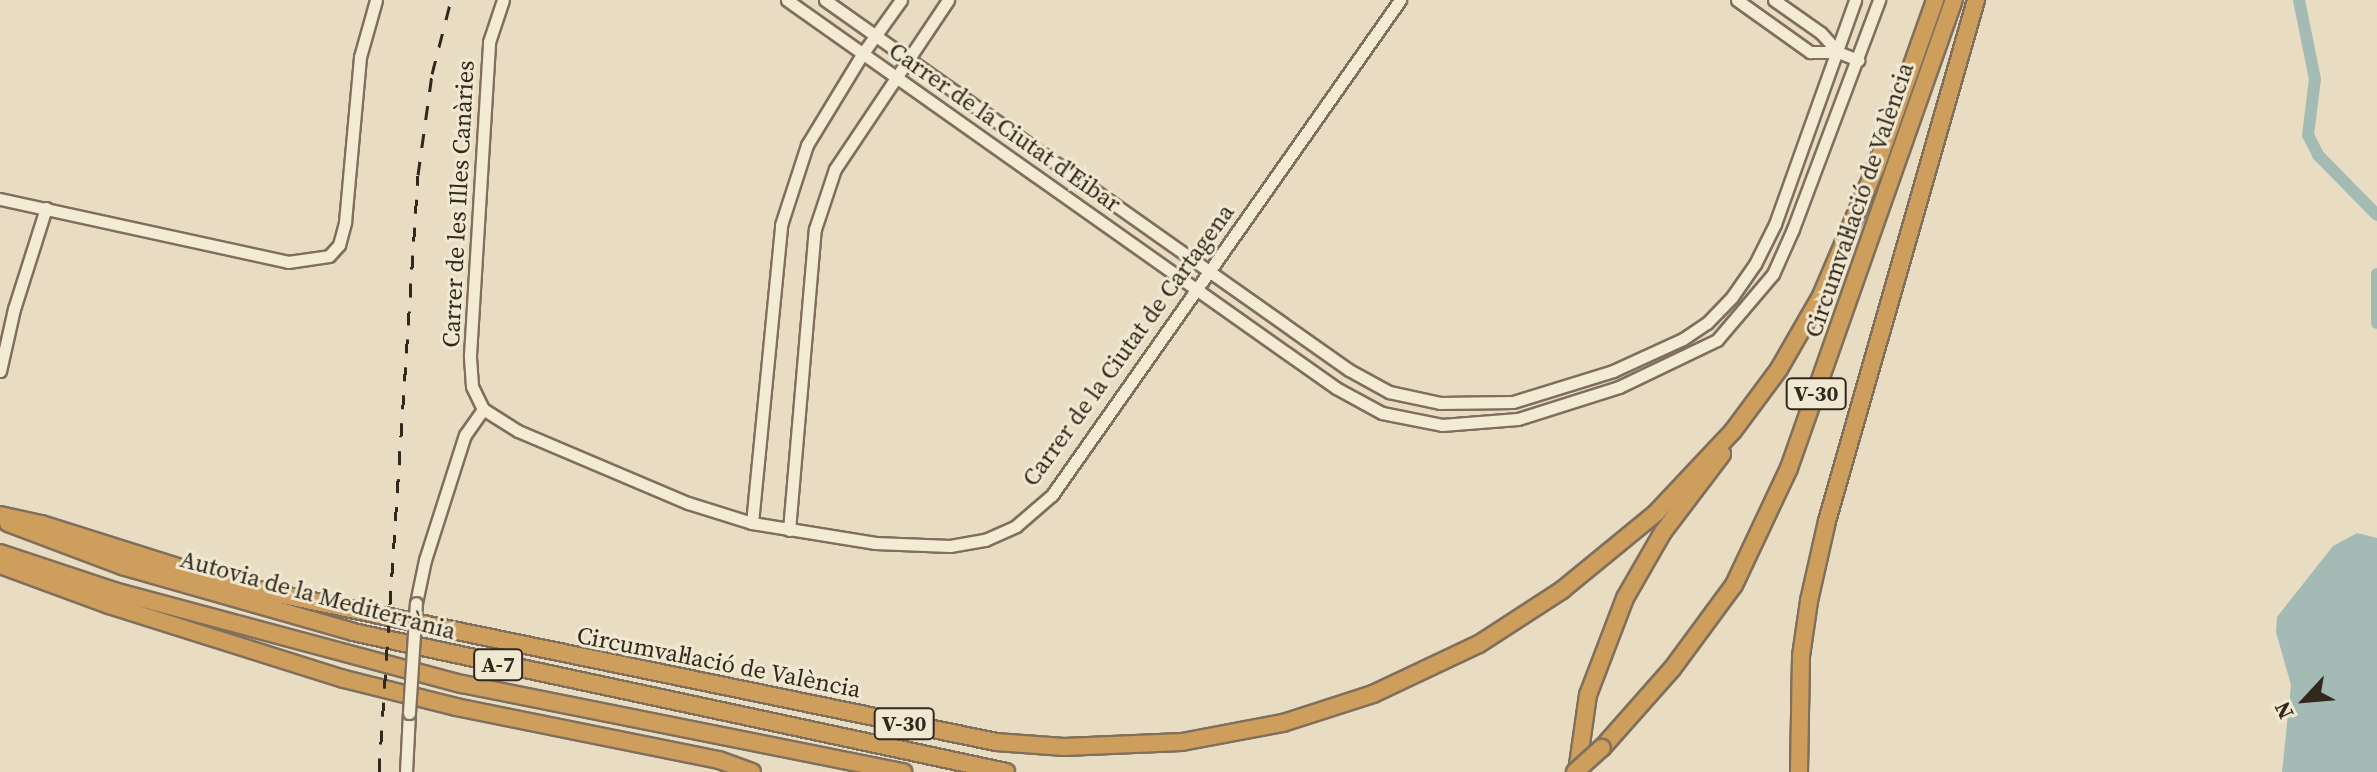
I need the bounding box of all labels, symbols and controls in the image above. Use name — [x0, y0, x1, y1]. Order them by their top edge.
street label: Carrer de la Ciutat d'Eibar — [884, 36, 1126, 218]
street label: Circumval·lació de València — [1798, 59, 1920, 341]
street label: Carrer de les Illes Canàries — [436, 60, 480, 348]
street label: Carrer de la Ciutat de Cartagena — [1016, 198, 1240, 492]
road number: V-30 — [1784, 376, 1848, 412]
street label: Autovia de la Mediterrània — [177, 544, 459, 646]
street label: Circumval·lació de València — [574, 620, 864, 704]
road number: A-7 — [472, 647, 524, 683]
north arrow — [2265, 660, 2345, 740]
text: N — [2266, 697, 2300, 724]
road number: V-30 — [872, 706, 936, 742]

